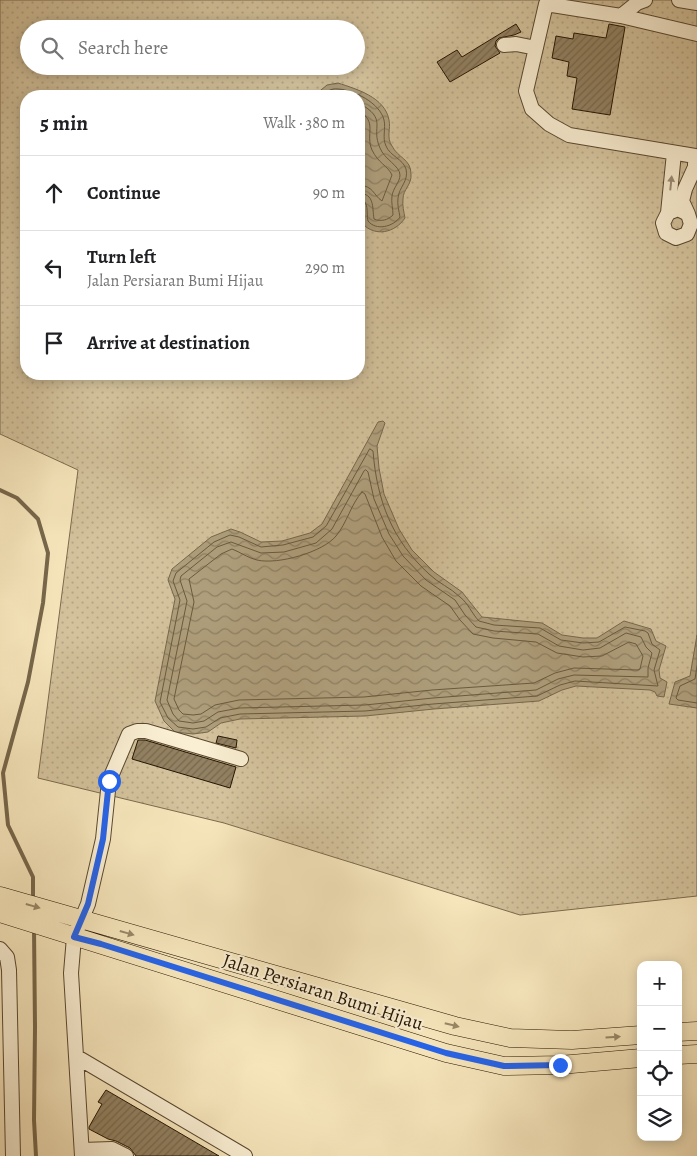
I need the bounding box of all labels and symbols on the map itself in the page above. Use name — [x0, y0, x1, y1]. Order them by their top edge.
one-way arrow — [667, 174, 675, 190]
route start — [98, 770, 121, 793]
one-way arrow — [26, 902, 41, 910]
one-way arrow — [119, 929, 135, 937]
street label: Jalan Persiaran Bumi Hijau — [219, 947, 427, 1037]
one-way arrow — [444, 1021, 459, 1029]
one-way arrow — [605, 1033, 621, 1041]
route end — [549, 1054, 572, 1077]

